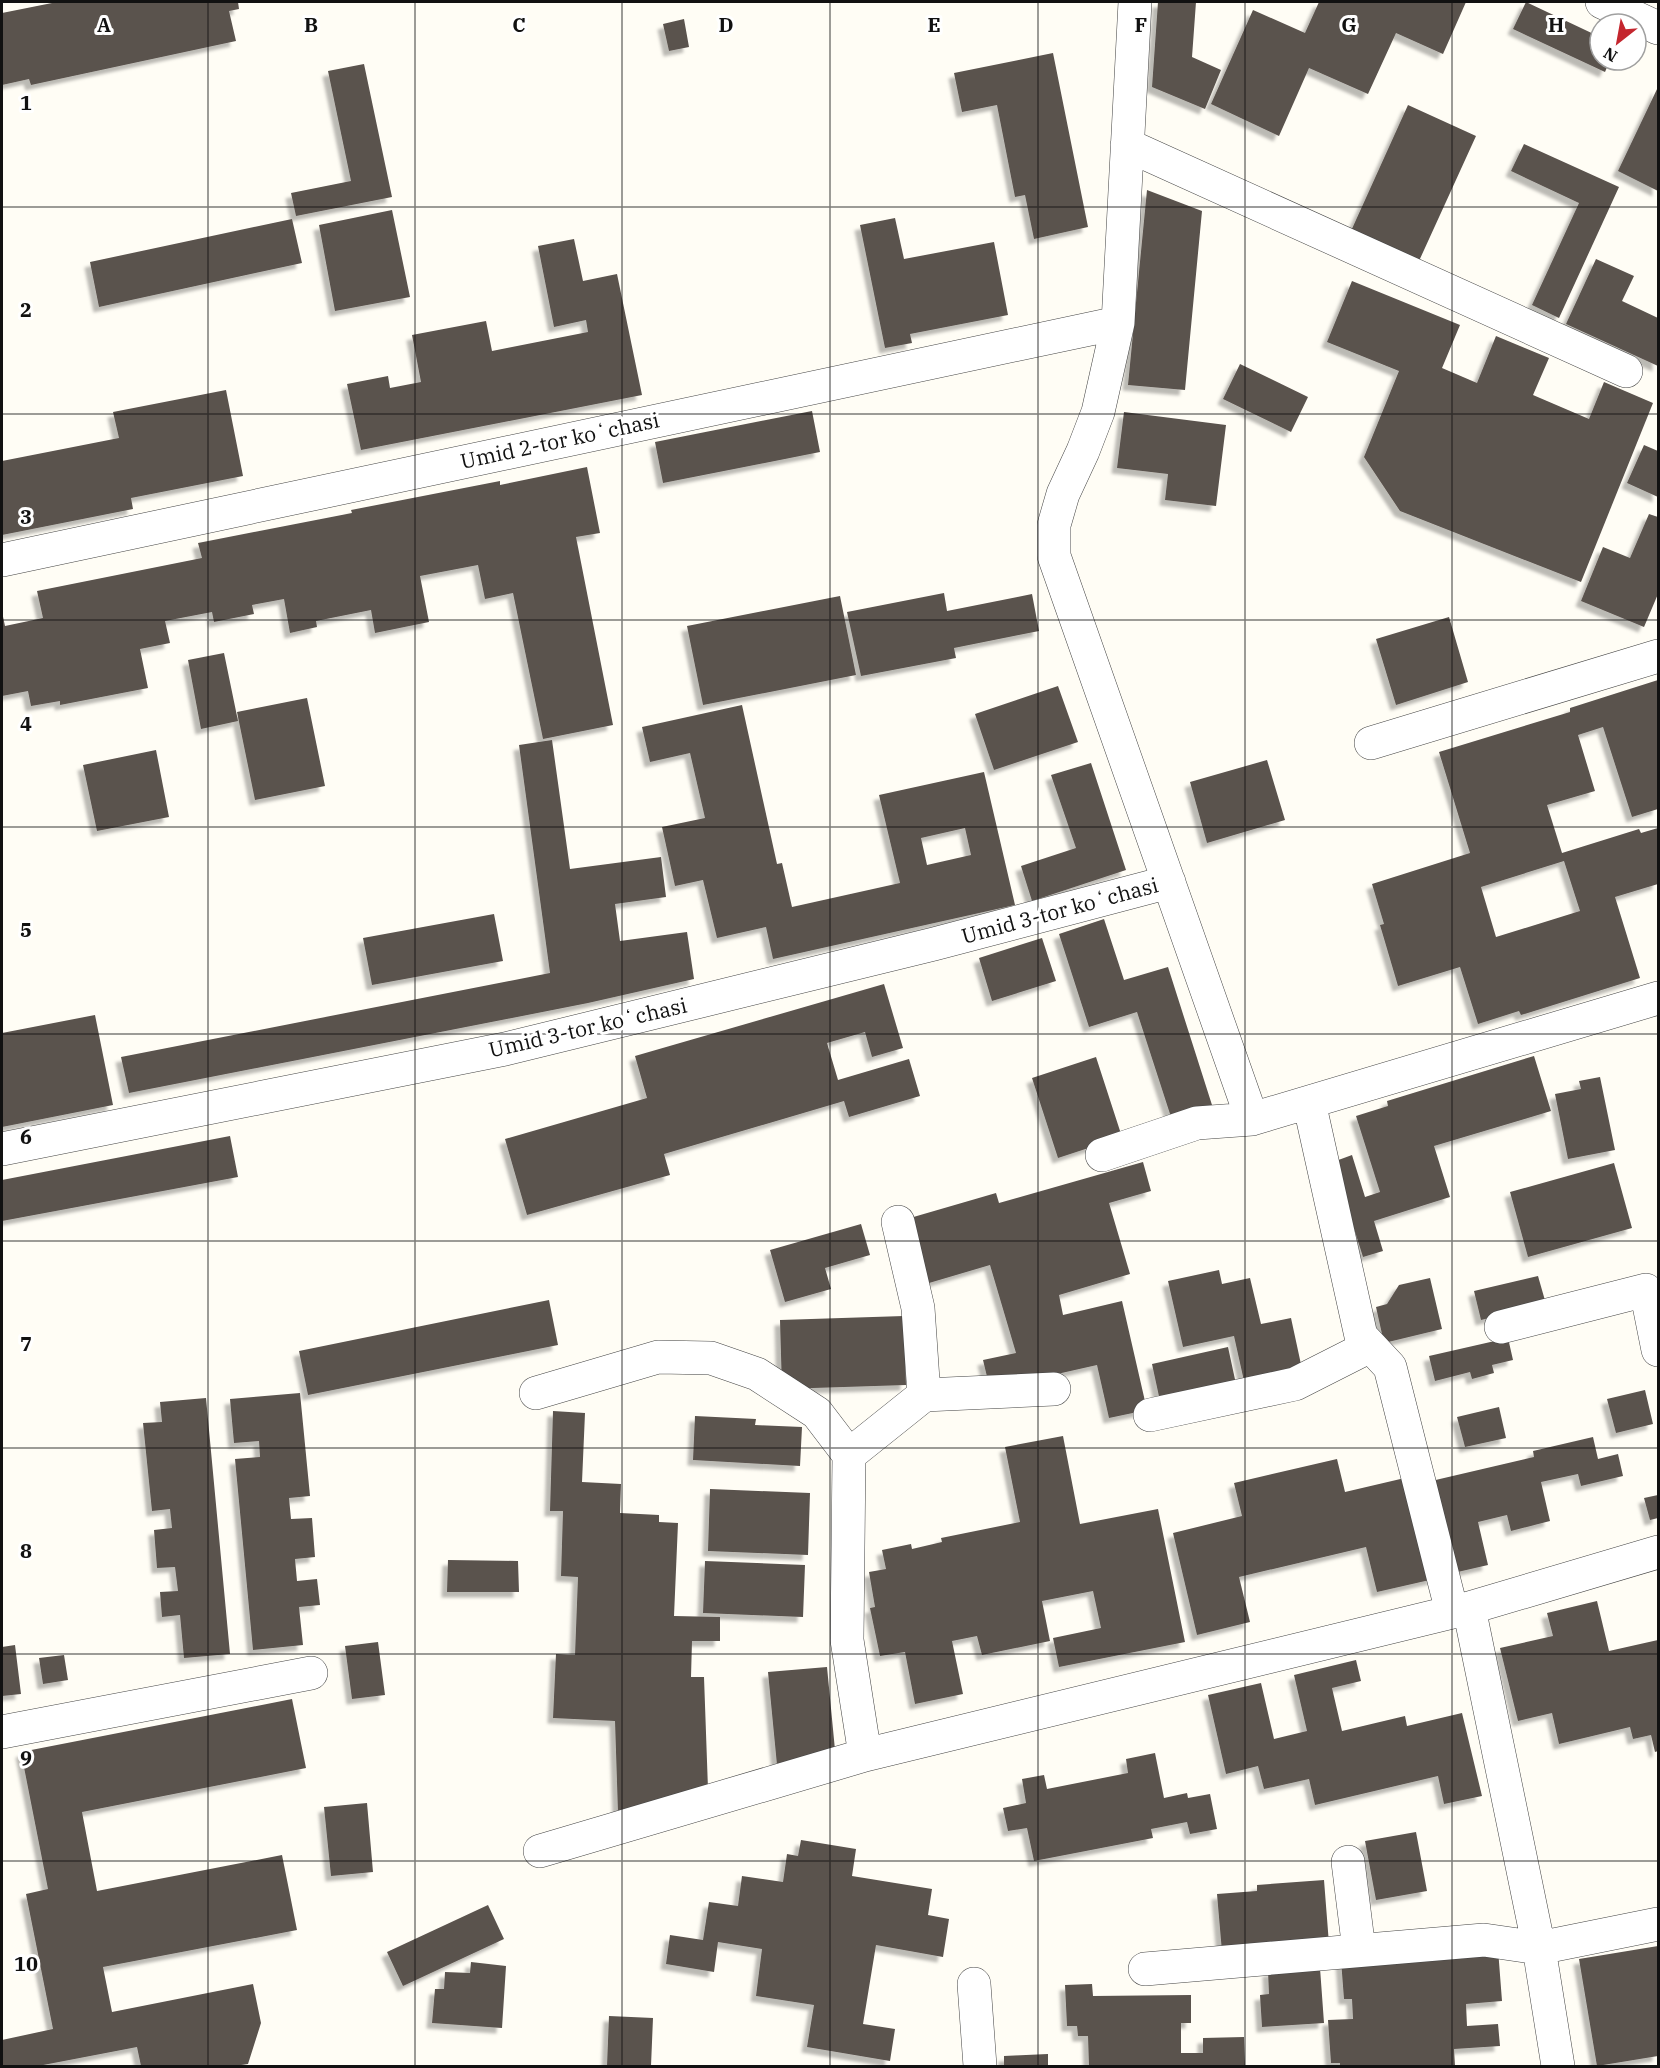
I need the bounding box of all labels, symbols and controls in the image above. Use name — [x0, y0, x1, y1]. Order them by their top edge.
text: A — [97, 11, 111, 38]
text: B — [304, 11, 318, 38]
text: C — [512, 11, 526, 38]
text: D — [718, 11, 734, 38]
text: E — [927, 11, 941, 38]
text: F — [1135, 11, 1147, 38]
text: G — [1341, 11, 1357, 38]
text: H — [1548, 11, 1564, 38]
north arrow — [1588, 12, 1648, 72]
text: N — [1600, 43, 1621, 67]
text: 1 — [20, 89, 32, 116]
text: 2 — [20, 296, 32, 323]
street label: Umid 2-tor koʻchasi — [458, 405, 662, 475]
text: 3 — [20, 503, 32, 530]
text: 4 — [20, 710, 32, 737]
street label: Umid 3-tor koʻchasi — [958, 870, 1161, 950]
text: 5 — [20, 916, 32, 943]
street label: Umid 3-tor koʻchasi — [486, 991, 690, 1063]
text: 6 — [20, 1123, 32, 1150]
text: 7 — [20, 1330, 32, 1357]
text: 8 — [20, 1537, 32, 1564]
text: 9 — [20, 1744, 32, 1771]
text: 10 — [14, 1950, 38, 1977]

